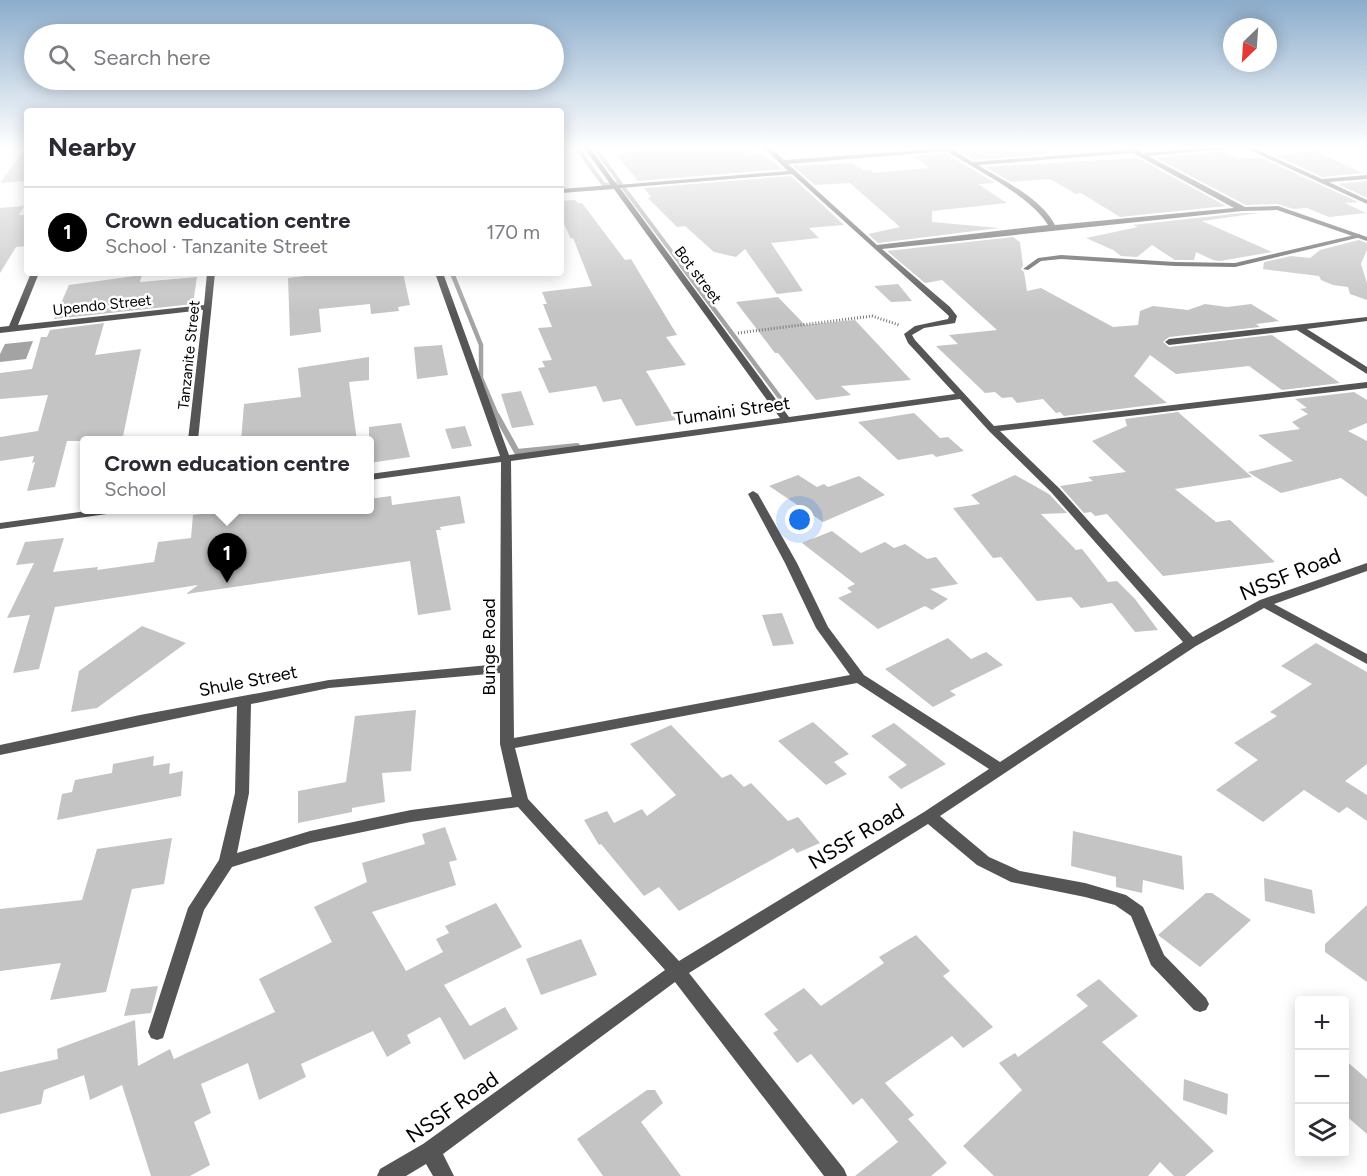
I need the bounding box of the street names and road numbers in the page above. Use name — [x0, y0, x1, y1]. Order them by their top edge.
street label: Bot street — [671, 243, 726, 307]
street label: Upendo Street — [52, 291, 153, 319]
street label: Tanzanite Street — [174, 299, 204, 411]
street label: Tumaini Street — [673, 392, 792, 430]
street label: NSSF Road — [1236, 542, 1344, 606]
street label: Bunge Road — [478, 598, 500, 696]
street label: Shule Street — [197, 661, 299, 701]
street label: NSSF Road — [804, 798, 908, 874]
street label: NSSF Road — [401, 1066, 503, 1148]

